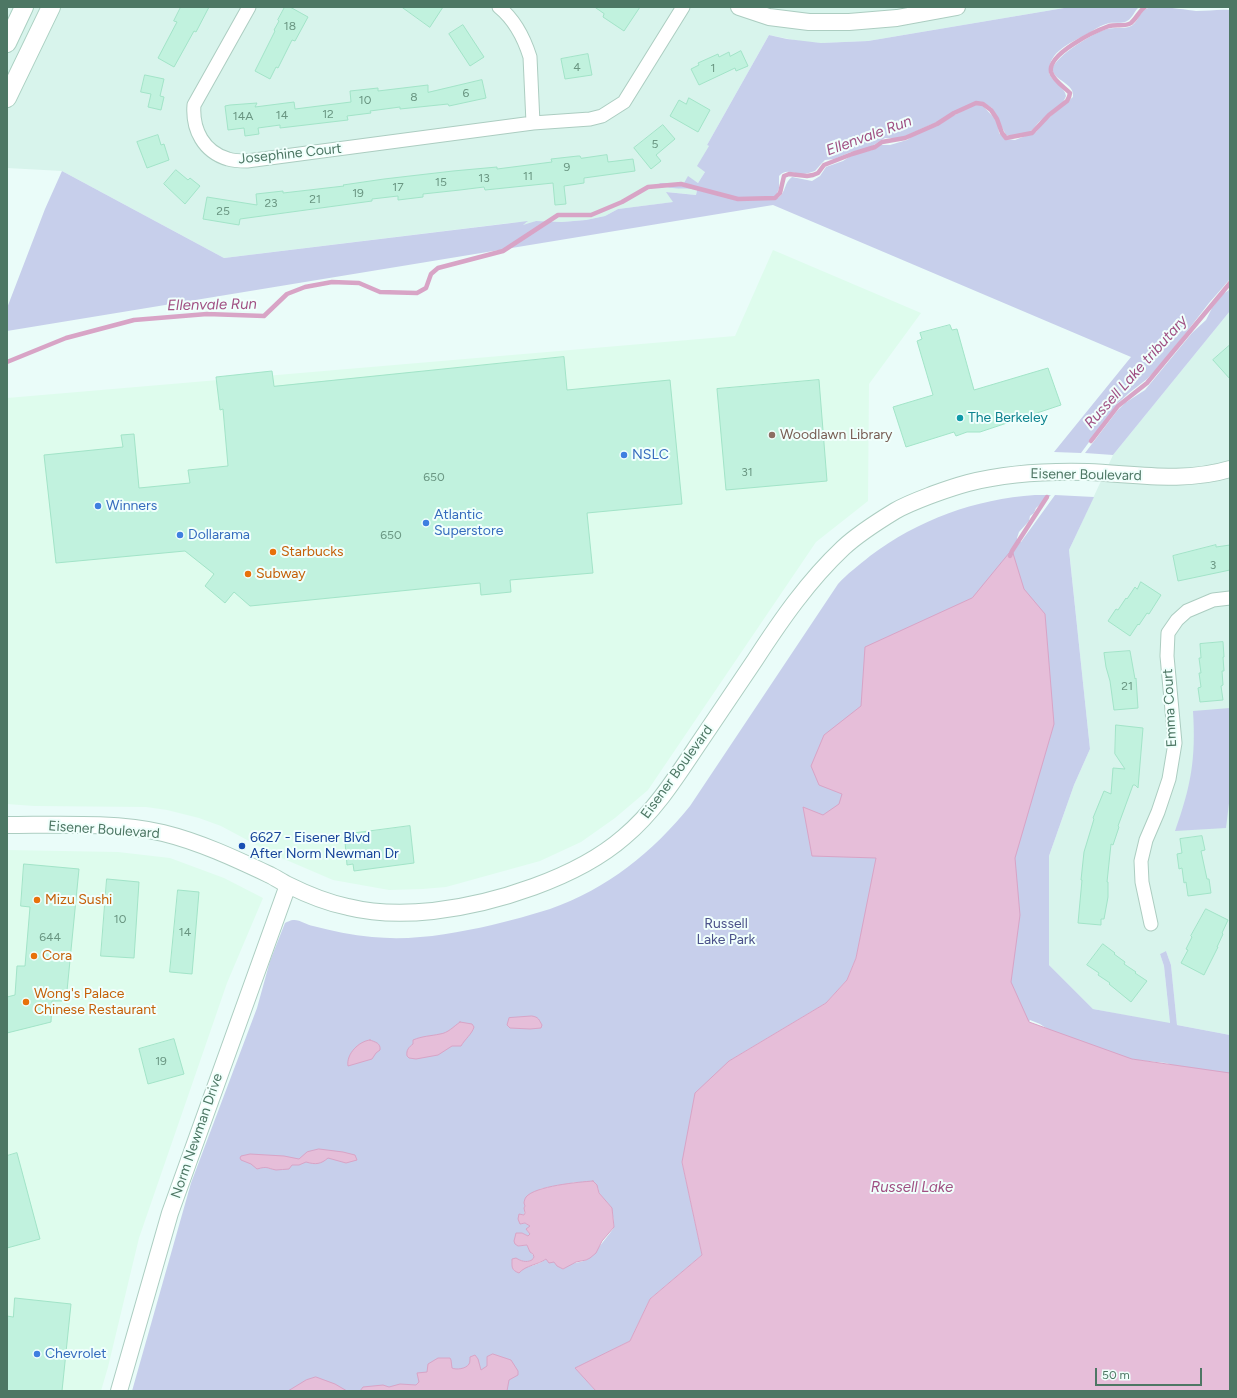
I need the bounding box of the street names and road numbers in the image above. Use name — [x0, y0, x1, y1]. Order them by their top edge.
street label: Josephine Court — [238, 140, 342, 168]
street label: Eisener Boulevard — [1030, 466, 1142, 484]
street label: Emma Court — [1160, 668, 1180, 748]
street label: Eisener Boulevard — [637, 722, 717, 822]
street label: Eisener Boulevard — [48, 818, 160, 842]
street label: Norm Newman Drive — [168, 1071, 226, 1201]

